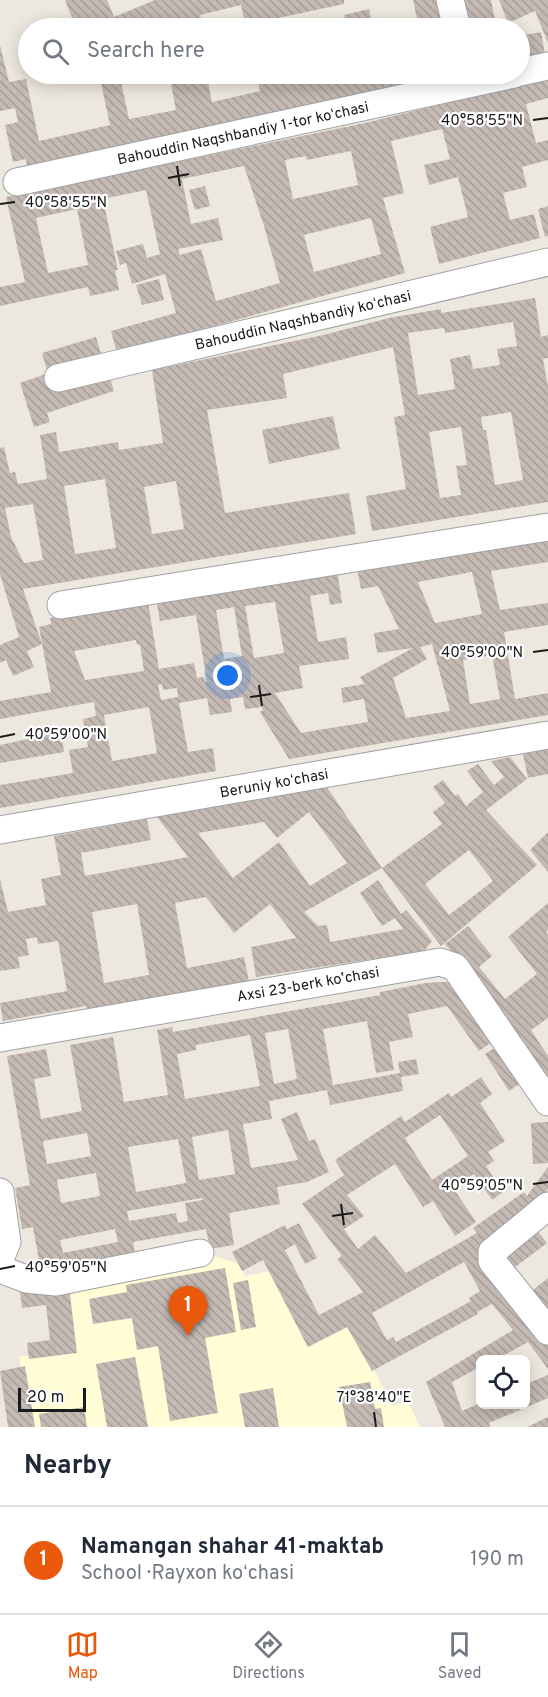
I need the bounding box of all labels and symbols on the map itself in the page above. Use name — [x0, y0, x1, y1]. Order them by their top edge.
street label: Bahouddin Naqshbandiy 1-tor koʻchasi — [116, 99, 371, 170]
text: 40°58'55"N — [441, 112, 523, 131]
text: 40°58'55"N — [25, 194, 107, 213]
street label: Bahouddin Naqshbandiy koʻchasi — [193, 287, 413, 356]
text: 40°59'00"N — [441, 644, 523, 663]
your location — [213, 661, 242, 690]
text: 40°59'00"N — [25, 726, 107, 745]
street label: Beruniy koʻchasi — [218, 766, 330, 803]
street label: Аxsi 23-berk koʼchasi — [236, 964, 381, 1007]
text: 40°59'05"N — [441, 1177, 523, 1196]
text: 40°59'05"N — [25, 1259, 107, 1278]
pin: 1 — [168, 1286, 207, 1336]
scale bar — [18, 1385, 86, 1412]
text: 71°38'40"E — [336, 1389, 412, 1408]

